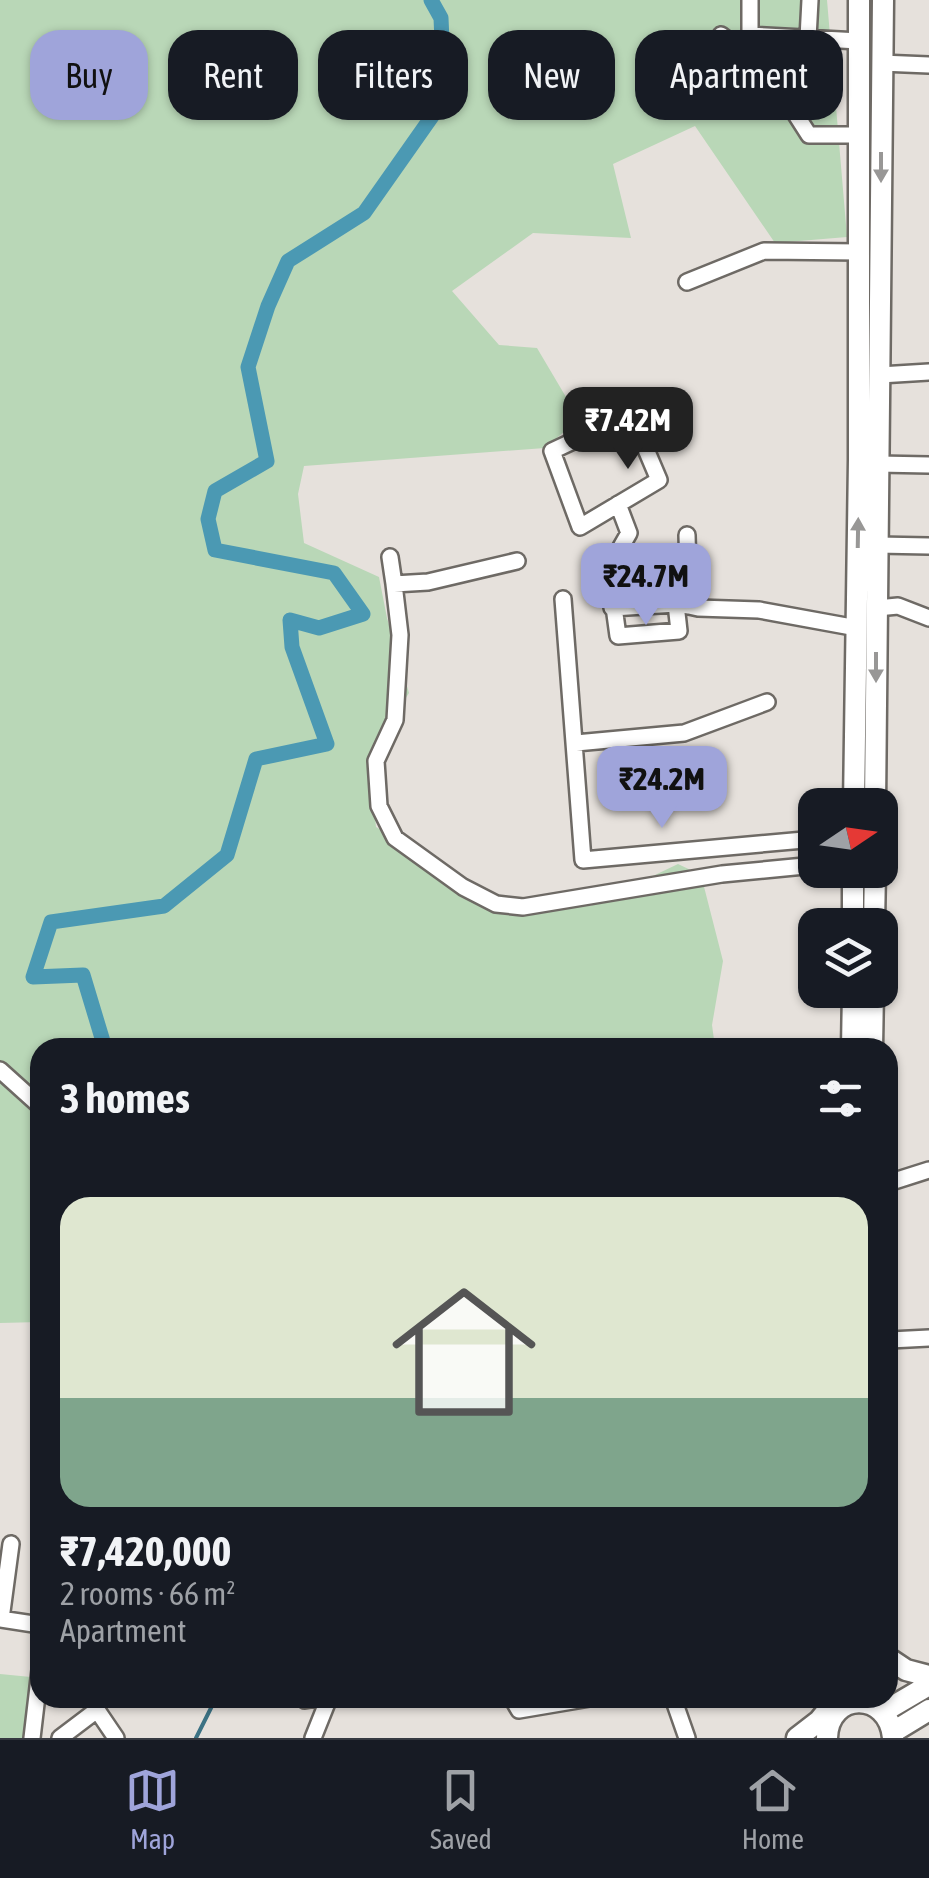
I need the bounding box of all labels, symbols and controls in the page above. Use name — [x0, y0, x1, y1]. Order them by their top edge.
chip: Buy — [30, 30, 148, 120]
chip: Rent — [168, 30, 298, 120]
chip: Filters — [318, 30, 468, 120]
chip: New — [488, 30, 615, 120]
chip: Apartment — [635, 30, 843, 120]
one-way arrow — [873, 152, 889, 184]
pin: ₹7.42M — [547, 387, 709, 472]
text: ₹7.42M — [585, 401, 671, 438]
one-way arrow — [850, 516, 866, 548]
pin: ₹24.7M — [565, 543, 727, 628]
text: ₹24.7M — [603, 557, 689, 594]
one-way arrow — [868, 652, 884, 684]
pin: ₹24.2M — [581, 746, 743, 831]
text: ₹24.2M — [619, 760, 705, 797]
north arrow — [798, 788, 898, 888]
map controls — [798, 788, 898, 1008]
button: layers — [798, 908, 898, 1008]
icon: filters — [813, 1071, 868, 1126]
text: 3 homes — [60, 1074, 190, 1122]
icon: home — [374, 1262, 554, 1442]
text: ₹7,420,000 — [60, 1527, 231, 1575]
text: 2 rooms · 66 m² — [60, 1575, 235, 1612]
text: Apartment — [60, 1612, 186, 1649]
tab: Map — [125, 1763, 180, 1855]
tab: Saved — [430, 1763, 492, 1855]
tab: Home — [742, 1763, 804, 1855]

